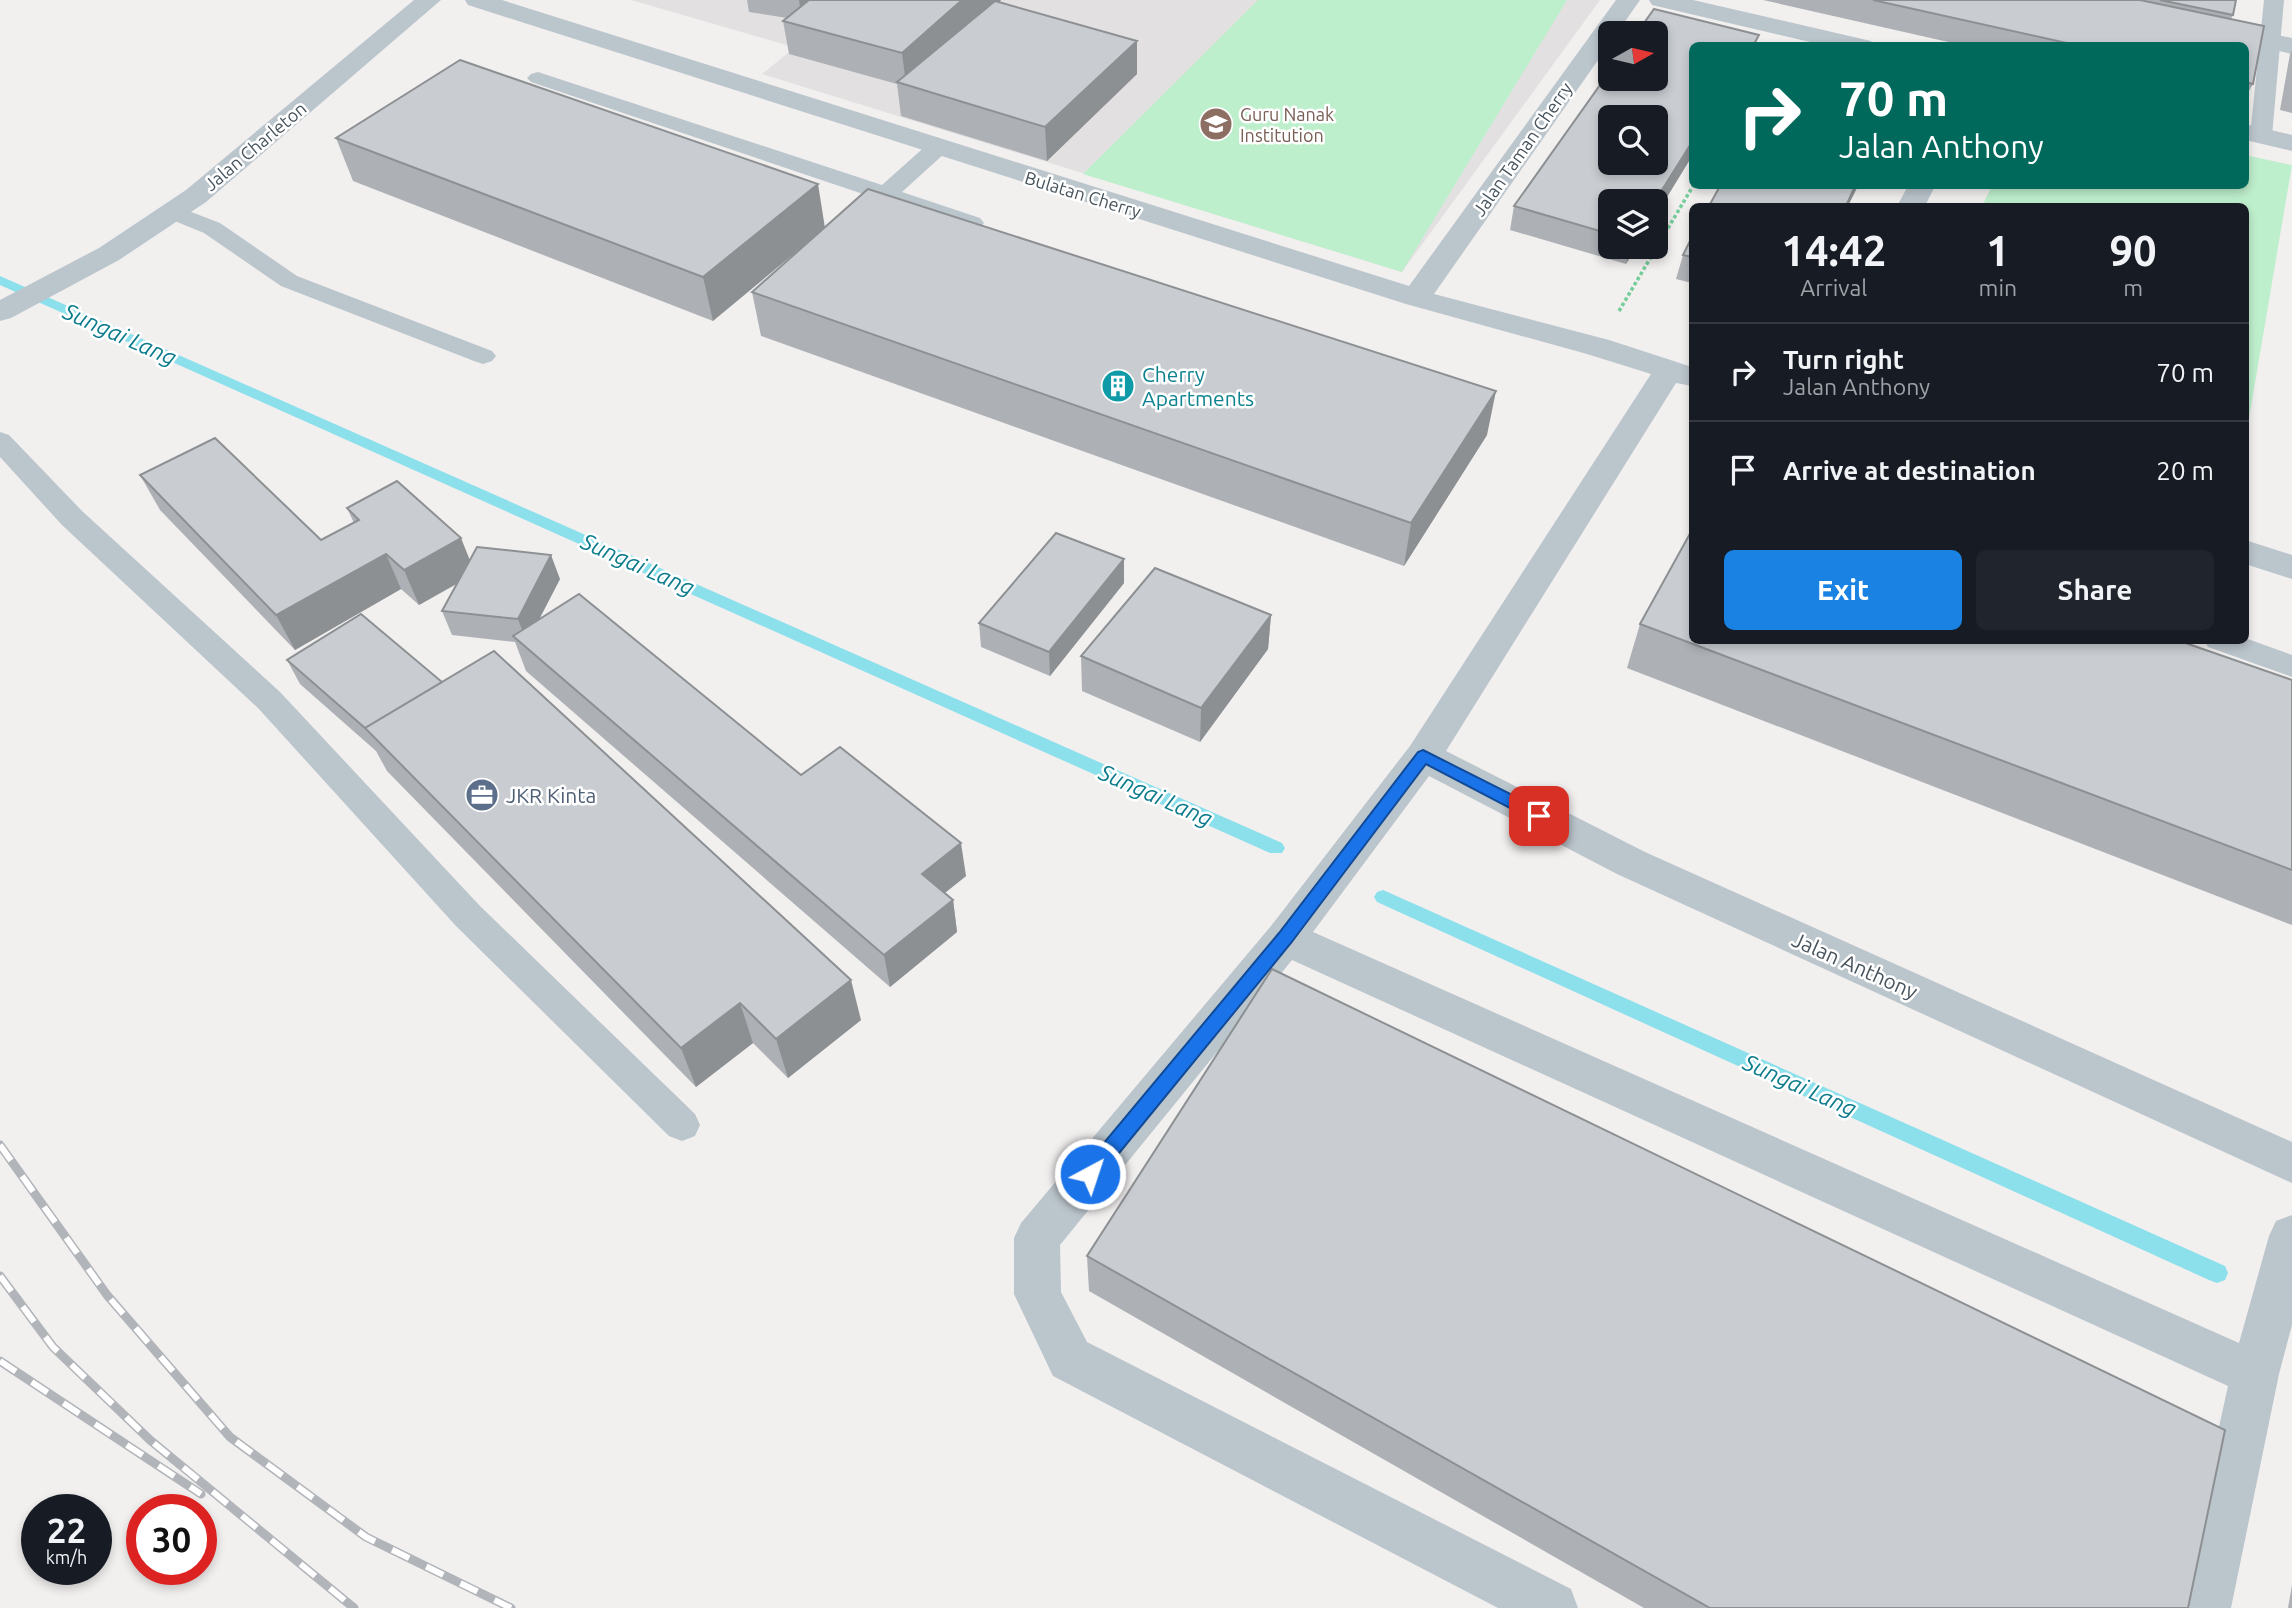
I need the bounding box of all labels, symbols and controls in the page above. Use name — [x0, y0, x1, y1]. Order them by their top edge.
north arrow — [1598, 21, 1668, 91]
map controls — [1598, 21, 1668, 259]
icon: right — [1724, 70, 1815, 161]
text: 70 m — [1839, 70, 1948, 125]
street label: Jalan Taman Cherry — [1468, 78, 1576, 220]
street label: Jalan Charleton — [200, 98, 310, 194]
place label: Guru Nanak Institution — [1240, 104, 1334, 145]
school or university icon: Guru Nanak Institution — [1197, 105, 1235, 143]
button: search — [1598, 105, 1668, 175]
text: Jalan Anthony — [1839, 128, 2044, 164]
street label: Bulatan Cherry — [1023, 167, 1144, 221]
button: layers — [1598, 189, 1668, 259]
text: 14:42 — [1781, 227, 1886, 274]
text: 1 — [1986, 227, 2010, 274]
text: 90 — [2109, 227, 2157, 274]
text: Arrival — [1800, 275, 1867, 300]
text: min — [1979, 275, 2017, 300]
text: m — [2123, 275, 2143, 300]
water label: Sungai Lang — [59, 298, 180, 370]
text: Turn right — [1783, 345, 1904, 374]
icon: right — [1724, 353, 1762, 391]
text: 70 m — [2156, 358, 2214, 387]
place label: Cherry Apartments — [1142, 362, 1254, 410]
building icon: Cherry Apartments — [1099, 367, 1137, 405]
text: Jalan Anthony — [1783, 374, 1930, 399]
icon: arrive — [1724, 451, 1762, 489]
text: Arrive at destination — [1783, 456, 2036, 485]
text: 20 m — [2156, 456, 2214, 485]
water label: Sungai Lang — [577, 528, 698, 600]
button: Exit — [1724, 550, 1962, 630]
button: Share — [1976, 550, 2214, 630]
water label: Sungai Lang — [1095, 759, 1216, 831]
office icon: JKR Kinta — [463, 776, 501, 814]
place label: JKR Kinta — [506, 783, 596, 807]
pin — [1509, 786, 1569, 846]
icon: arrive — [1520, 797, 1558, 835]
street label: Jalan Anthony — [1789, 927, 1921, 1003]
water label: Sungai Lang — [1739, 1049, 1860, 1121]
position arrow — [1053, 1137, 1127, 1211]
speed limit sign: 30 — [126, 1494, 217, 1585]
text: 22 — [47, 1510, 86, 1550]
text: km/h — [46, 1547, 87, 1567]

